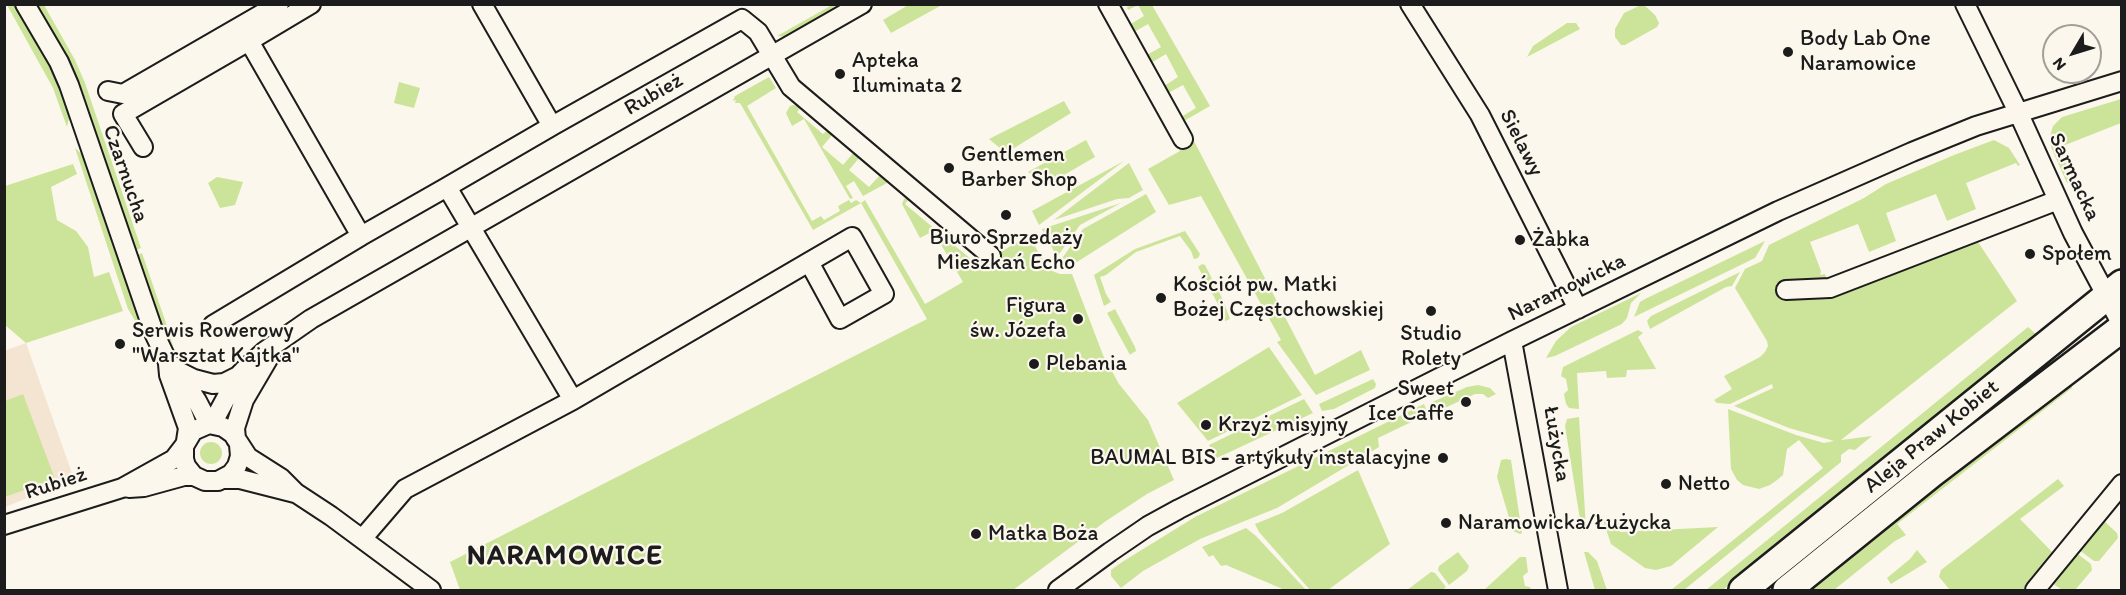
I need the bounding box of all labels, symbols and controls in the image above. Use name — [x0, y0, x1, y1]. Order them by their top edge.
north arrow — [2042, 24, 2102, 84]
place label: Body Lab One Naramowice — [1800, 26, 1931, 78]
marker: Body Lab One Naramowice — [1781, 45, 1795, 59]
place label: Apteka Iluminata 2 — [852, 48, 962, 100]
text: N — [2048, 54, 2070, 74]
marker: Apteka Iluminata 2 — [833, 67, 847, 81]
street label: Rubież — [620, 68, 688, 122]
street label: Sielawy — [1493, 105, 1549, 181]
street label: Czarnucha — [96, 122, 154, 226]
street label: Sarmacka — [2042, 129, 2106, 225]
place label: Gentlemen Barber Shop — [961, 142, 1077, 194]
marker: Gentlemen Barber Shop — [942, 161, 956, 175]
marker: Biuro Sprzedaży Mieszkań Echo — [999, 208, 1013, 222]
place label: Biuro Sprzedaży Mieszkań Echo — [929, 225, 1083, 276]
place label: Żabka — [1532, 227, 1589, 253]
marker: Żabka — [1513, 233, 1527, 247]
place label: Społem — [2042, 241, 2112, 267]
marker: Społem — [2023, 247, 2037, 261]
street label: Naramowicka — [1504, 248, 1630, 328]
place label: Kościół pw. Matki Bożej Częstochowskiej — [1173, 272, 1384, 324]
marker: Kościół pw. Matki Bożej Częstochowskiej — [1154, 291, 1168, 305]
place label: Figura św. Józefa — [970, 293, 1066, 344]
marker: Studio Rolety — [1424, 304, 1438, 318]
marker: Figura św. Józefa — [1071, 312, 1085, 326]
place label: Serwis Rowerowy "Warsztat Kajtka" — [132, 318, 300, 370]
place label: Studio Rolety — [1400, 321, 1462, 372]
marker: Serwis Rowerowy "Warsztat Kajtka" — [113, 337, 127, 351]
place label: Plebania — [1046, 351, 1127, 377]
marker: Plebania — [1027, 357, 1041, 371]
street label: Aleja Praw Kobiet — [1859, 375, 2005, 499]
place label: Sweet Ice Caffe — [1368, 376, 1454, 428]
marker: Sweet Ice Caffe — [1459, 395, 1473, 409]
street label: Łużycka — [1536, 404, 1576, 484]
place label: Krzyż misyjny — [1218, 412, 1348, 438]
marker: Krzyż misyjny — [1199, 418, 1213, 432]
place label: BAUMAL BIS - artykuły instalacyjne — [1090, 445, 1431, 471]
marker: BAUMAL BIS - artykuły instalacyjne — [1436, 451, 1450, 465]
street label: Rubież — [22, 462, 90, 506]
place label: Netto — [1678, 471, 1730, 497]
marker: Netto — [1659, 477, 1673, 491]
place label: Naramowicka/Łużycka — [1458, 510, 1671, 536]
marker: Naramowicka/Łużycka — [1439, 516, 1453, 530]
place label: Matka Boża — [988, 521, 1098, 547]
marker: Matka Boża — [969, 527, 983, 541]
district label: NARAMOWICE — [466, 540, 664, 574]

